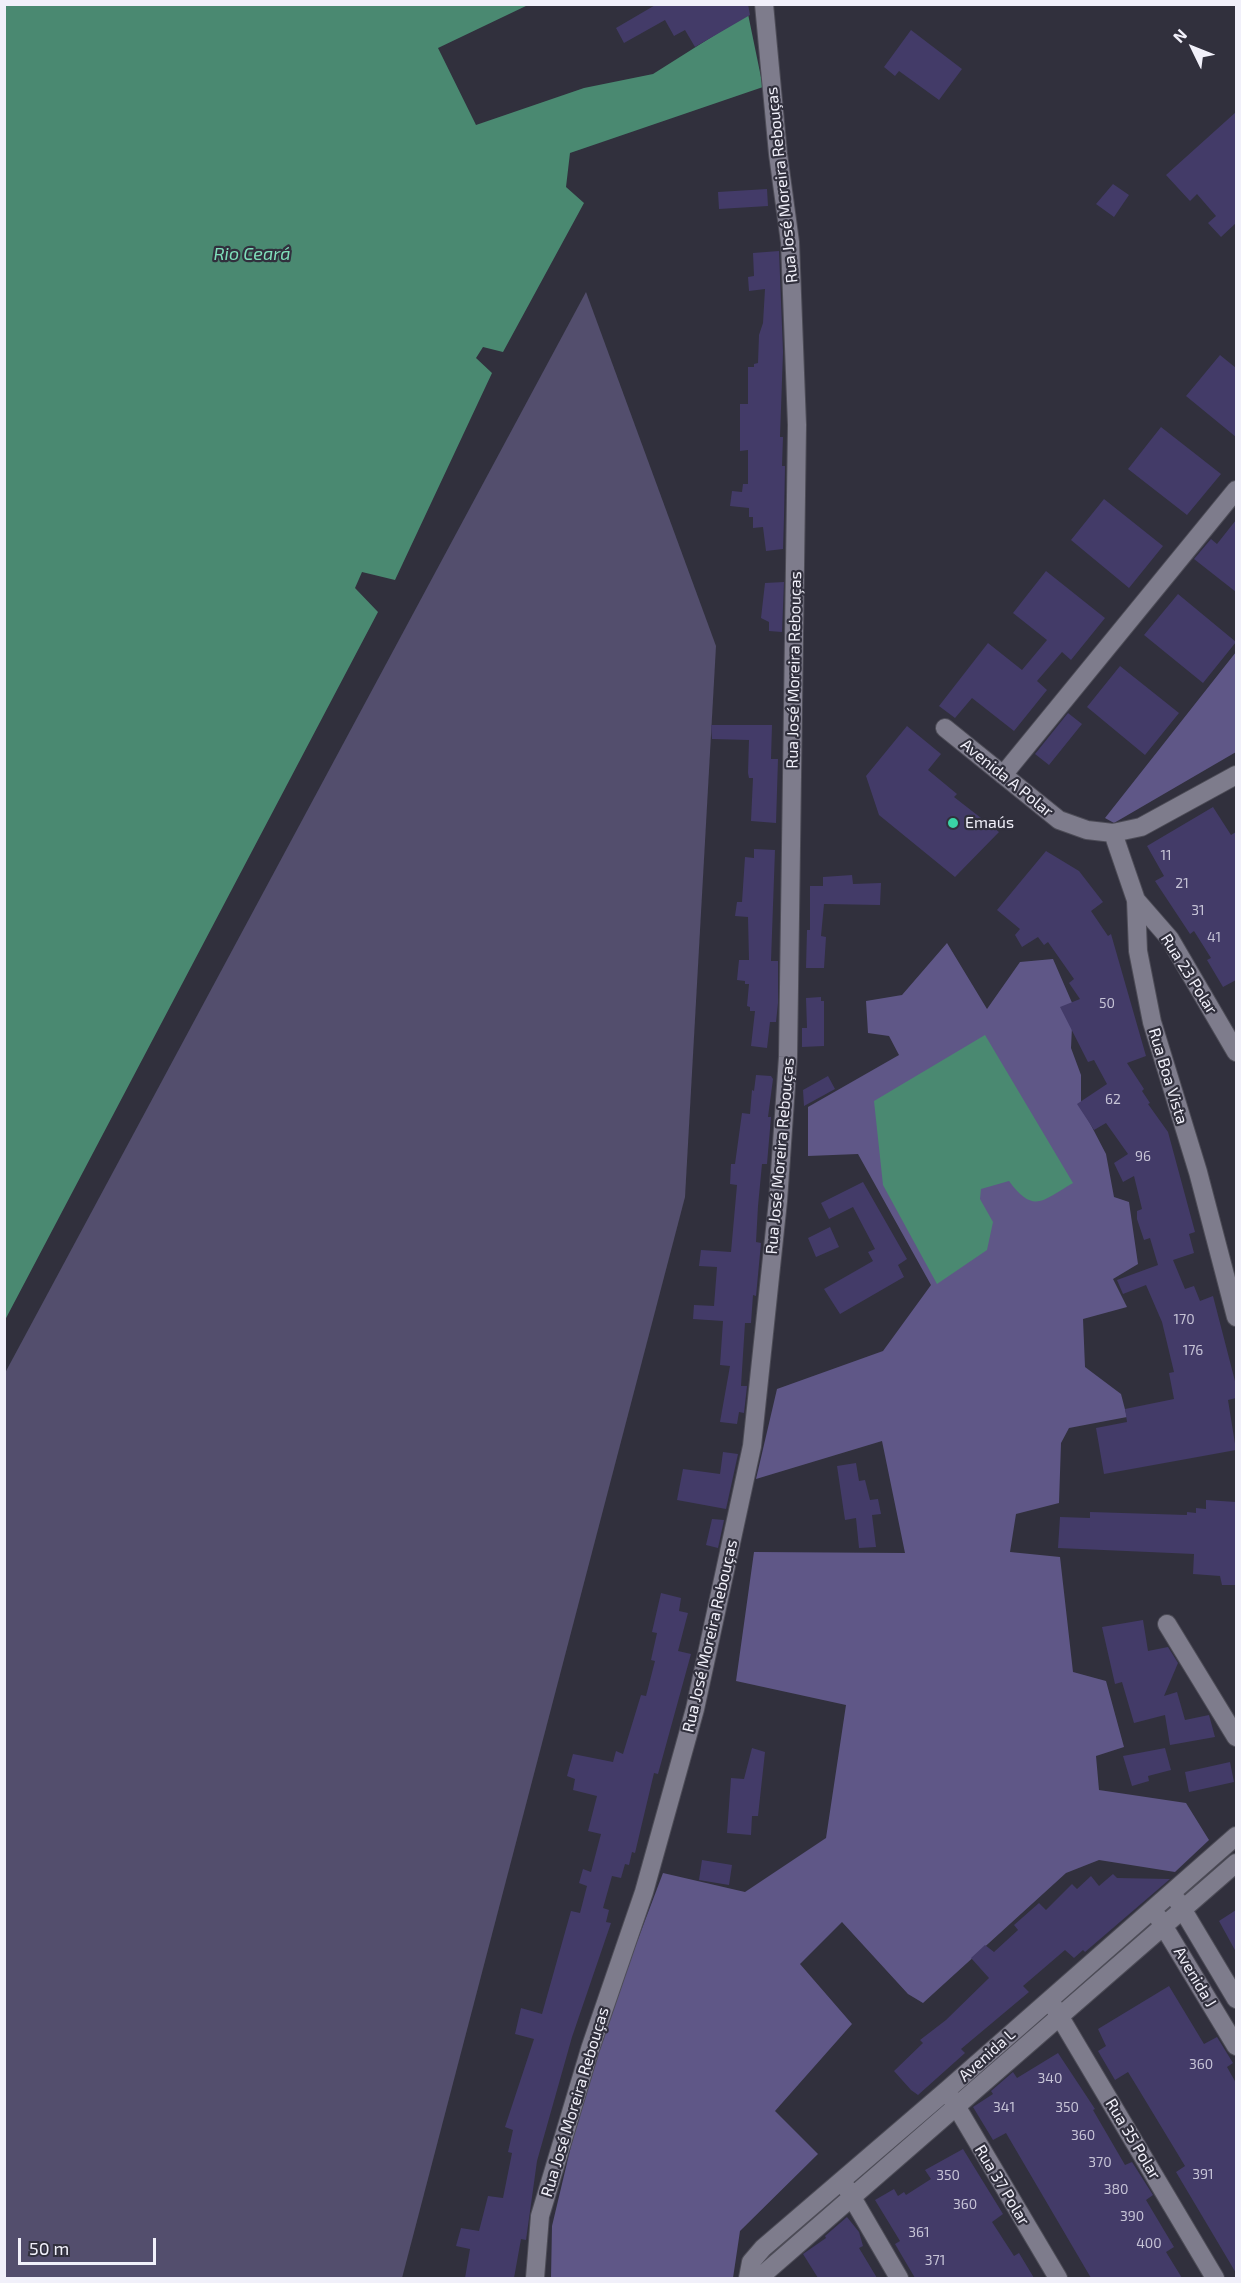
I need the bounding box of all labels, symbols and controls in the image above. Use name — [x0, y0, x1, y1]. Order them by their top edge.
north arrow — [1163, 18, 1223, 78]
text: N — [1169, 25, 1190, 46]
street label: Rua José Moreira Rebouças — [762, 86, 802, 284]
water label: Rio Ceará — [213, 243, 291, 265]
street label: Rua José Moreira Rebouças — [783, 571, 805, 769]
street label: Avenida A Polar — [957, 735, 1057, 821]
place label: Emaús — [965, 813, 1014, 833]
marker: Emaús — [946, 816, 960, 830]
house number: 11 — [1160, 847, 1172, 863]
house number: 21 — [1175, 875, 1189, 891]
house number: 31 — [1191, 902, 1205, 918]
house number: 41 — [1207, 929, 1221, 945]
street label: Rua 23 Polar — [1157, 930, 1221, 1018]
house number: 50 — [1099, 995, 1115, 1011]
street label: Rua Boa Vista — [1144, 1026, 1192, 1126]
street label: Rua José Moreira Rebouças — [762, 1057, 798, 1255]
house number: 62 — [1105, 1091, 1121, 1107]
house number: 96 — [1135, 1148, 1151, 1164]
house number: 170 — [1173, 1311, 1195, 1327]
house number: 176 — [1183, 1342, 1203, 1358]
street label: Rua José Moreira Rebouças — [678, 1538, 742, 1734]
street label: Avenida J — [1170, 1943, 1220, 2011]
street label: Rua José Moreira Rebouças — [537, 2005, 613, 2199]
street label: Avenida L — [955, 2025, 1019, 2085]
house number: 360 — [1189, 2056, 1213, 2072]
house number: 340 — [1038, 2070, 1062, 2086]
street label: Rua 35 Polar — [1101, 2095, 1165, 2183]
house number: 341 — [993, 2099, 1015, 2115]
house number: 350 — [1055, 2099, 1079, 2115]
house number: 360 — [1071, 2127, 1095, 2143]
street label: Rua 37 Polar — [970, 2141, 1034, 2229]
house number: 370 — [1088, 2154, 1112, 2170]
house number: 391 — [1192, 2166, 1214, 2182]
house number: 350 — [936, 2167, 960, 2183]
house number: 380 — [1104, 2181, 1128, 2197]
house number: 360 — [953, 2196, 977, 2212]
house number: 390 — [1120, 2208, 1144, 2224]
house number: 361 — [908, 2224, 930, 2240]
scale bar — [21, 2226, 159, 2264]
house number: 400 — [1136, 2235, 1162, 2251]
text: 50 m — [29, 2237, 69, 2259]
house number: 371 — [925, 2252, 945, 2268]

